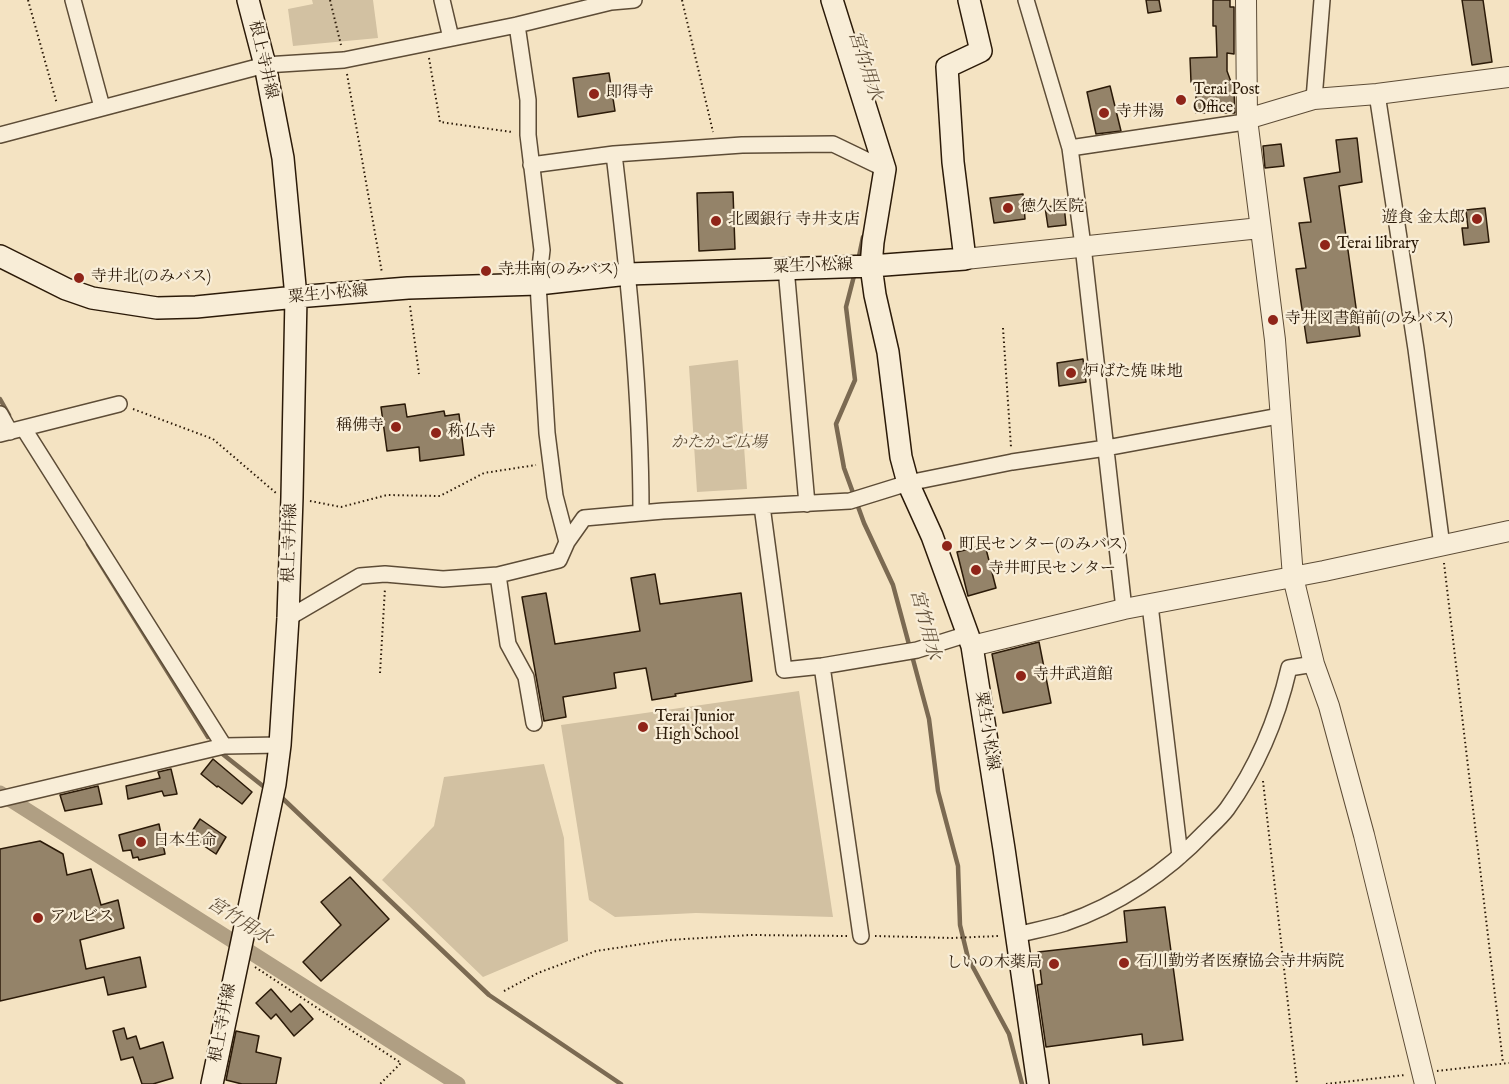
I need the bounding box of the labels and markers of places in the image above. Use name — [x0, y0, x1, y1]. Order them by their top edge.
place label: Terai Post Office — [1193, 81, 1260, 119]
place label: 即得寺 — [606, 84, 654, 104]
marker: 即得寺 — [587, 87, 601, 101]
marker: Terai Post Office — [1174, 93, 1188, 107]
place label: 寺井湯 — [1116, 103, 1164, 123]
marker: 寺井湯 — [1097, 106, 1111, 120]
place label: 徳久医院 — [1020, 198, 1084, 218]
marker: 徳久医院 — [1001, 201, 1015, 215]
place label: 遊食 金太郎 — [1382, 209, 1465, 229]
place label: 北國銀行 寺井支店 — [728, 211, 859, 231]
marker: 遊食 金太郎 — [1470, 212, 1484, 226]
marker: 北國銀行 寺井支店 — [709, 214, 723, 228]
place label: Terai library — [1337, 235, 1419, 255]
marker: Terai library — [1318, 238, 1332, 252]
place label: 寺井南(のみバス) — [498, 261, 618, 281]
marker: 寺井南(のみバス) — [479, 264, 493, 278]
place label: 寺井北(のみバス) — [91, 268, 211, 288]
marker: 寺井北(のみバス) — [72, 271, 86, 285]
place label: 寺井図書館前(のみバス) — [1285, 310, 1453, 330]
marker: 寺井図書館前(のみバス) — [1266, 313, 1280, 327]
place label: 炉ばた焼 味地 — [1083, 363, 1182, 383]
marker: 炉ばた焼 味地 — [1064, 366, 1078, 380]
place label: 稱佛寺 — [336, 417, 384, 437]
marker: 稱佛寺 — [389, 420, 403, 434]
place label: 称仏寺 — [448, 423, 496, 443]
marker: 称仏寺 — [429, 426, 443, 440]
place label: 町民センター(のみバス) — [959, 536, 1127, 556]
marker: 町民センター(のみバス) — [940, 539, 954, 553]
place label: 寺井町民センター — [988, 560, 1116, 580]
marker: 寺井町民センター — [969, 563, 983, 577]
place label: 寺井武道館 — [1033, 666, 1113, 686]
marker: 寺井武道館 — [1014, 669, 1028, 683]
place label: Terai Junior High School — [655, 708, 739, 746]
marker: Terai Junior High School — [636, 720, 650, 734]
place label: 日本生命 — [153, 832, 217, 852]
marker: 日本生命 — [134, 835, 148, 849]
place label: アルビス — [50, 908, 114, 928]
marker: アルビス — [31, 911, 45, 925]
place label: 石川勤労者医療協会寺井病院 — [1136, 953, 1344, 973]
place label: しいの木薬局 — [946, 954, 1042, 974]
marker: 石川勤労者医療協会寺井病院 — [1117, 956, 1131, 970]
marker: しいの木薬局 — [1047, 957, 1061, 971]

